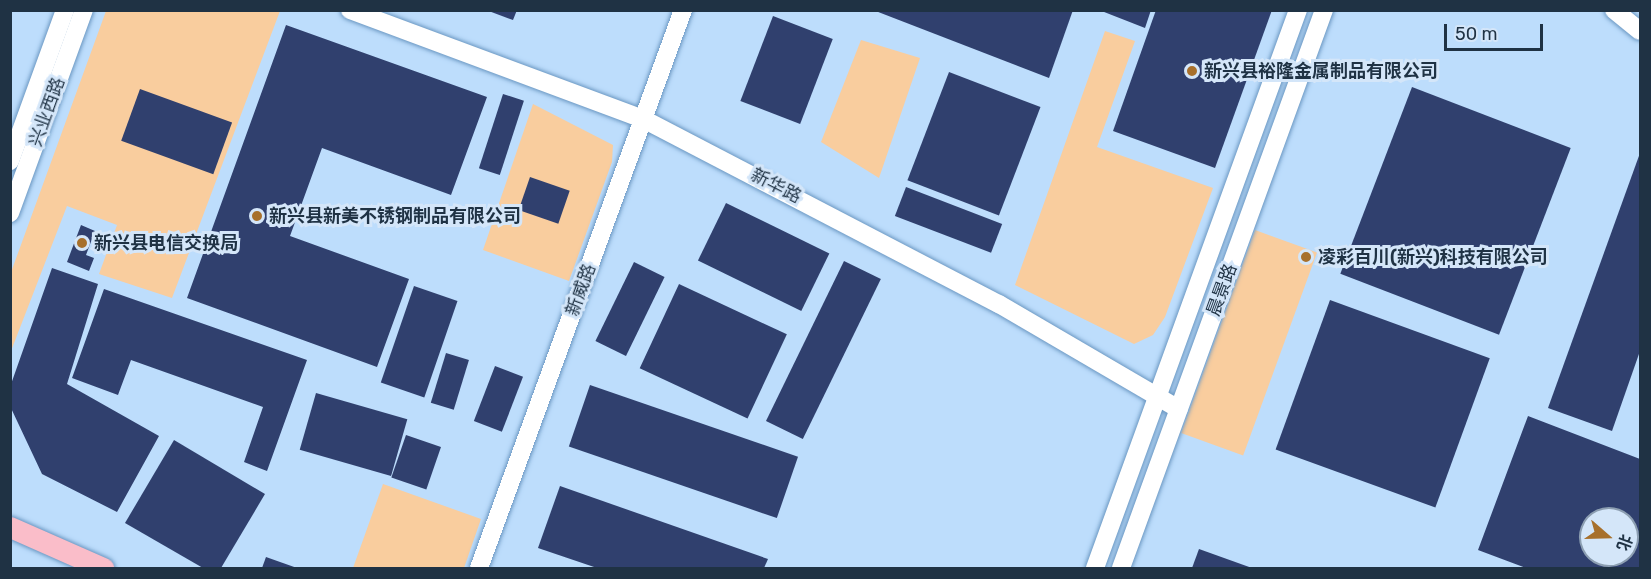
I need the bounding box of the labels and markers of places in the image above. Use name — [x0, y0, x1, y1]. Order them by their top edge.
place label: 新兴县裕隆金属制品有限公司 — [1204, 60, 1438, 82]
marker: 新兴县裕隆金属制品有限公司 — [1185, 64, 1199, 78]
place label: 新兴县新美不锈钢制品有限公司 — [269, 205, 521, 227]
marker: 新兴县新美不锈钢制品有限公司 — [250, 209, 264, 223]
place label: 新兴县电信交换局 — [94, 232, 238, 254]
marker: 新兴县电信交换局 — [75, 236, 89, 250]
place label: 凌彩百川(新兴)科技有限公司 — [1318, 246, 1548, 268]
marker: 凌彩百川(新兴)科技有限公司 — [1299, 250, 1313, 264]

